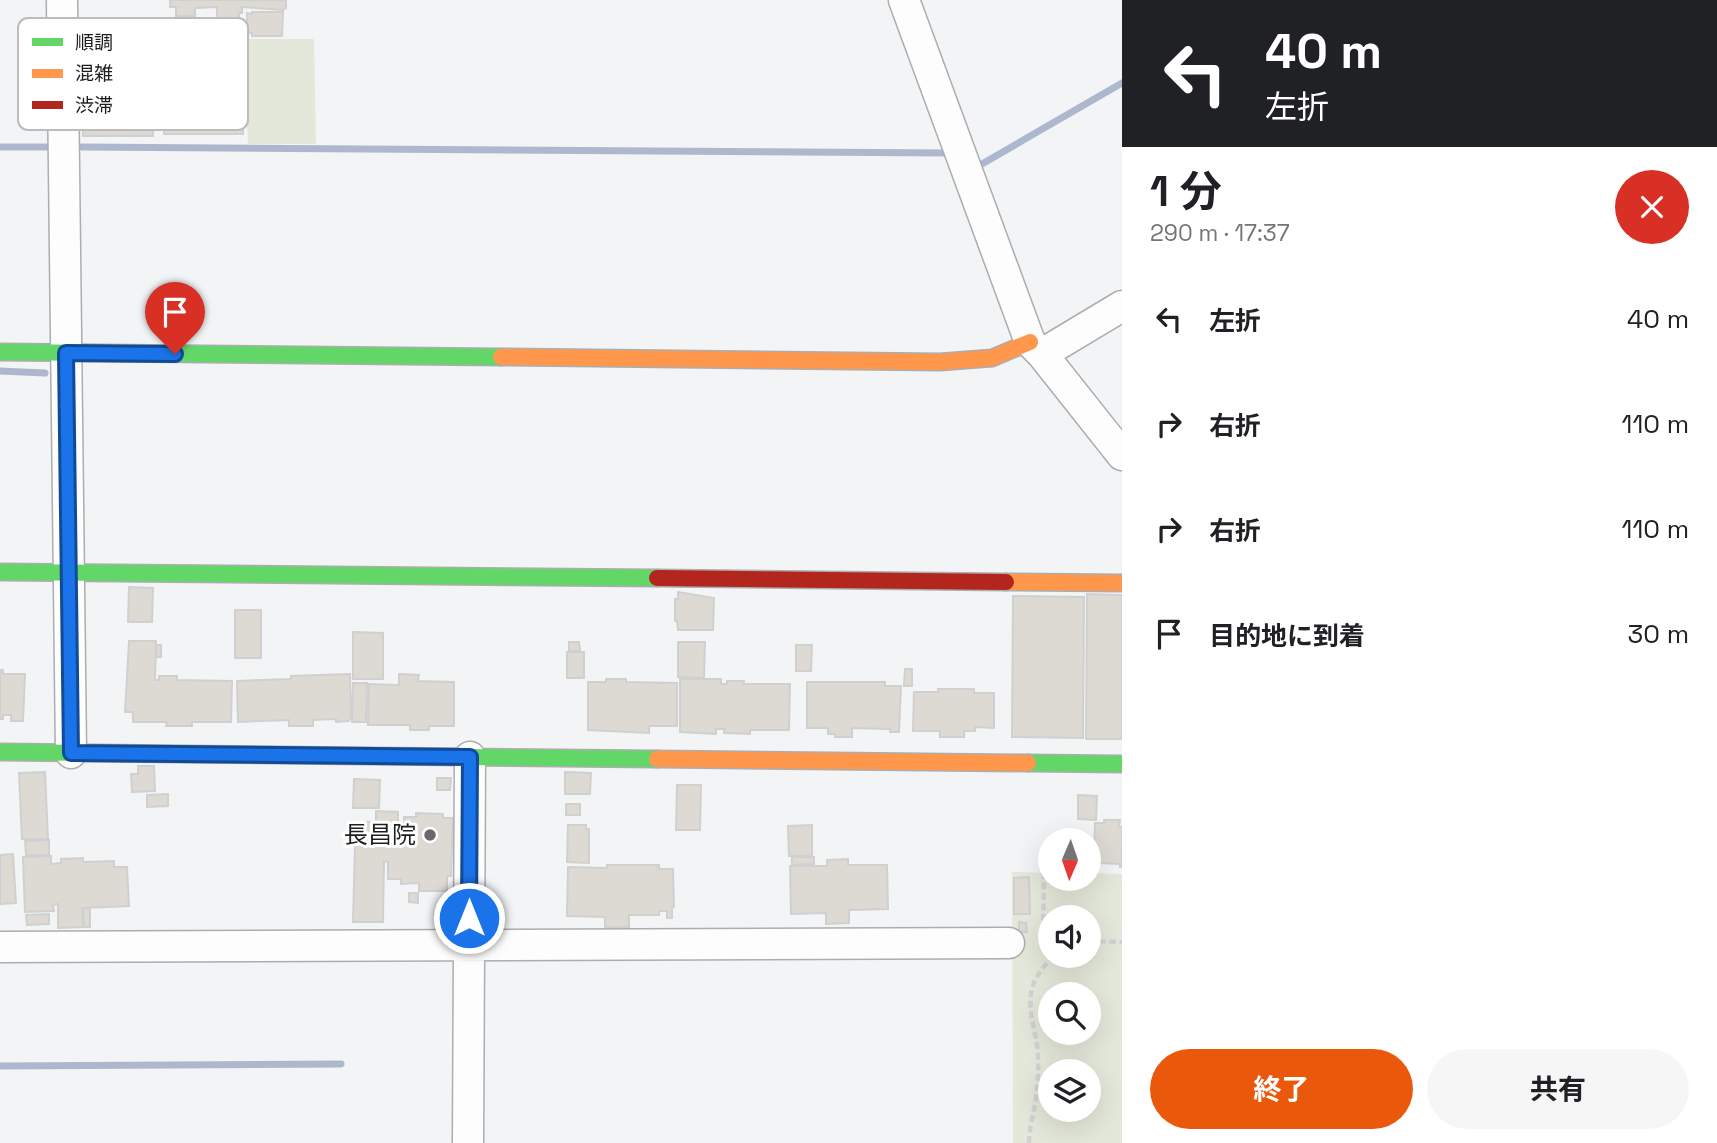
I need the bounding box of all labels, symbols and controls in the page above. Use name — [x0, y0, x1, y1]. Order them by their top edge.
legend — [18, 18, 248, 130]
text: 40 m — [1265, 20, 1382, 82]
icon: left — [1150, 28, 1241, 119]
text: 順調 — [75, 30, 113, 55]
text: 混雑 — [75, 61, 113, 86]
text: 左折 — [1265, 87, 1329, 127]
text: 渋滞 — [75, 93, 113, 118]
text: 1 分 — [1150, 165, 1222, 218]
button: close — [1615, 170, 1689, 244]
text: 290 m · 17:37 — [1150, 218, 1290, 248]
pin — [145, 282, 205, 354]
icon: arrive — [156, 293, 194, 331]
icon: left — [1150, 300, 1188, 338]
text: 40 m — [1627, 302, 1689, 336]
text: 左折 — [1209, 304, 1261, 338]
icon: right — [1150, 405, 1188, 443]
text: 110 m — [1622, 407, 1689, 441]
text: 右折 — [1209, 409, 1261, 443]
icon: right — [1150, 510, 1188, 548]
text: 110 m — [1622, 512, 1689, 546]
text: 右折 — [1209, 514, 1261, 548]
icon: arrive — [1150, 615, 1188, 653]
text: 30 m — [1628, 617, 1689, 651]
text: 目的地に到着 — [1209, 619, 1365, 653]
place label: 長昌院 — [344, 819, 416, 850]
marker: 長昌院 — [422, 827, 438, 843]
north arrow — [1038, 828, 1101, 891]
map controls — [1038, 828, 1101, 1122]
position arrow — [432, 881, 506, 955]
button: sound — [1038, 905, 1101, 968]
button: search — [1038, 982, 1101, 1045]
button: 終了 — [1150, 1049, 1413, 1129]
button: 共有 — [1427, 1049, 1689, 1129]
button: layers — [1038, 1059, 1101, 1122]

